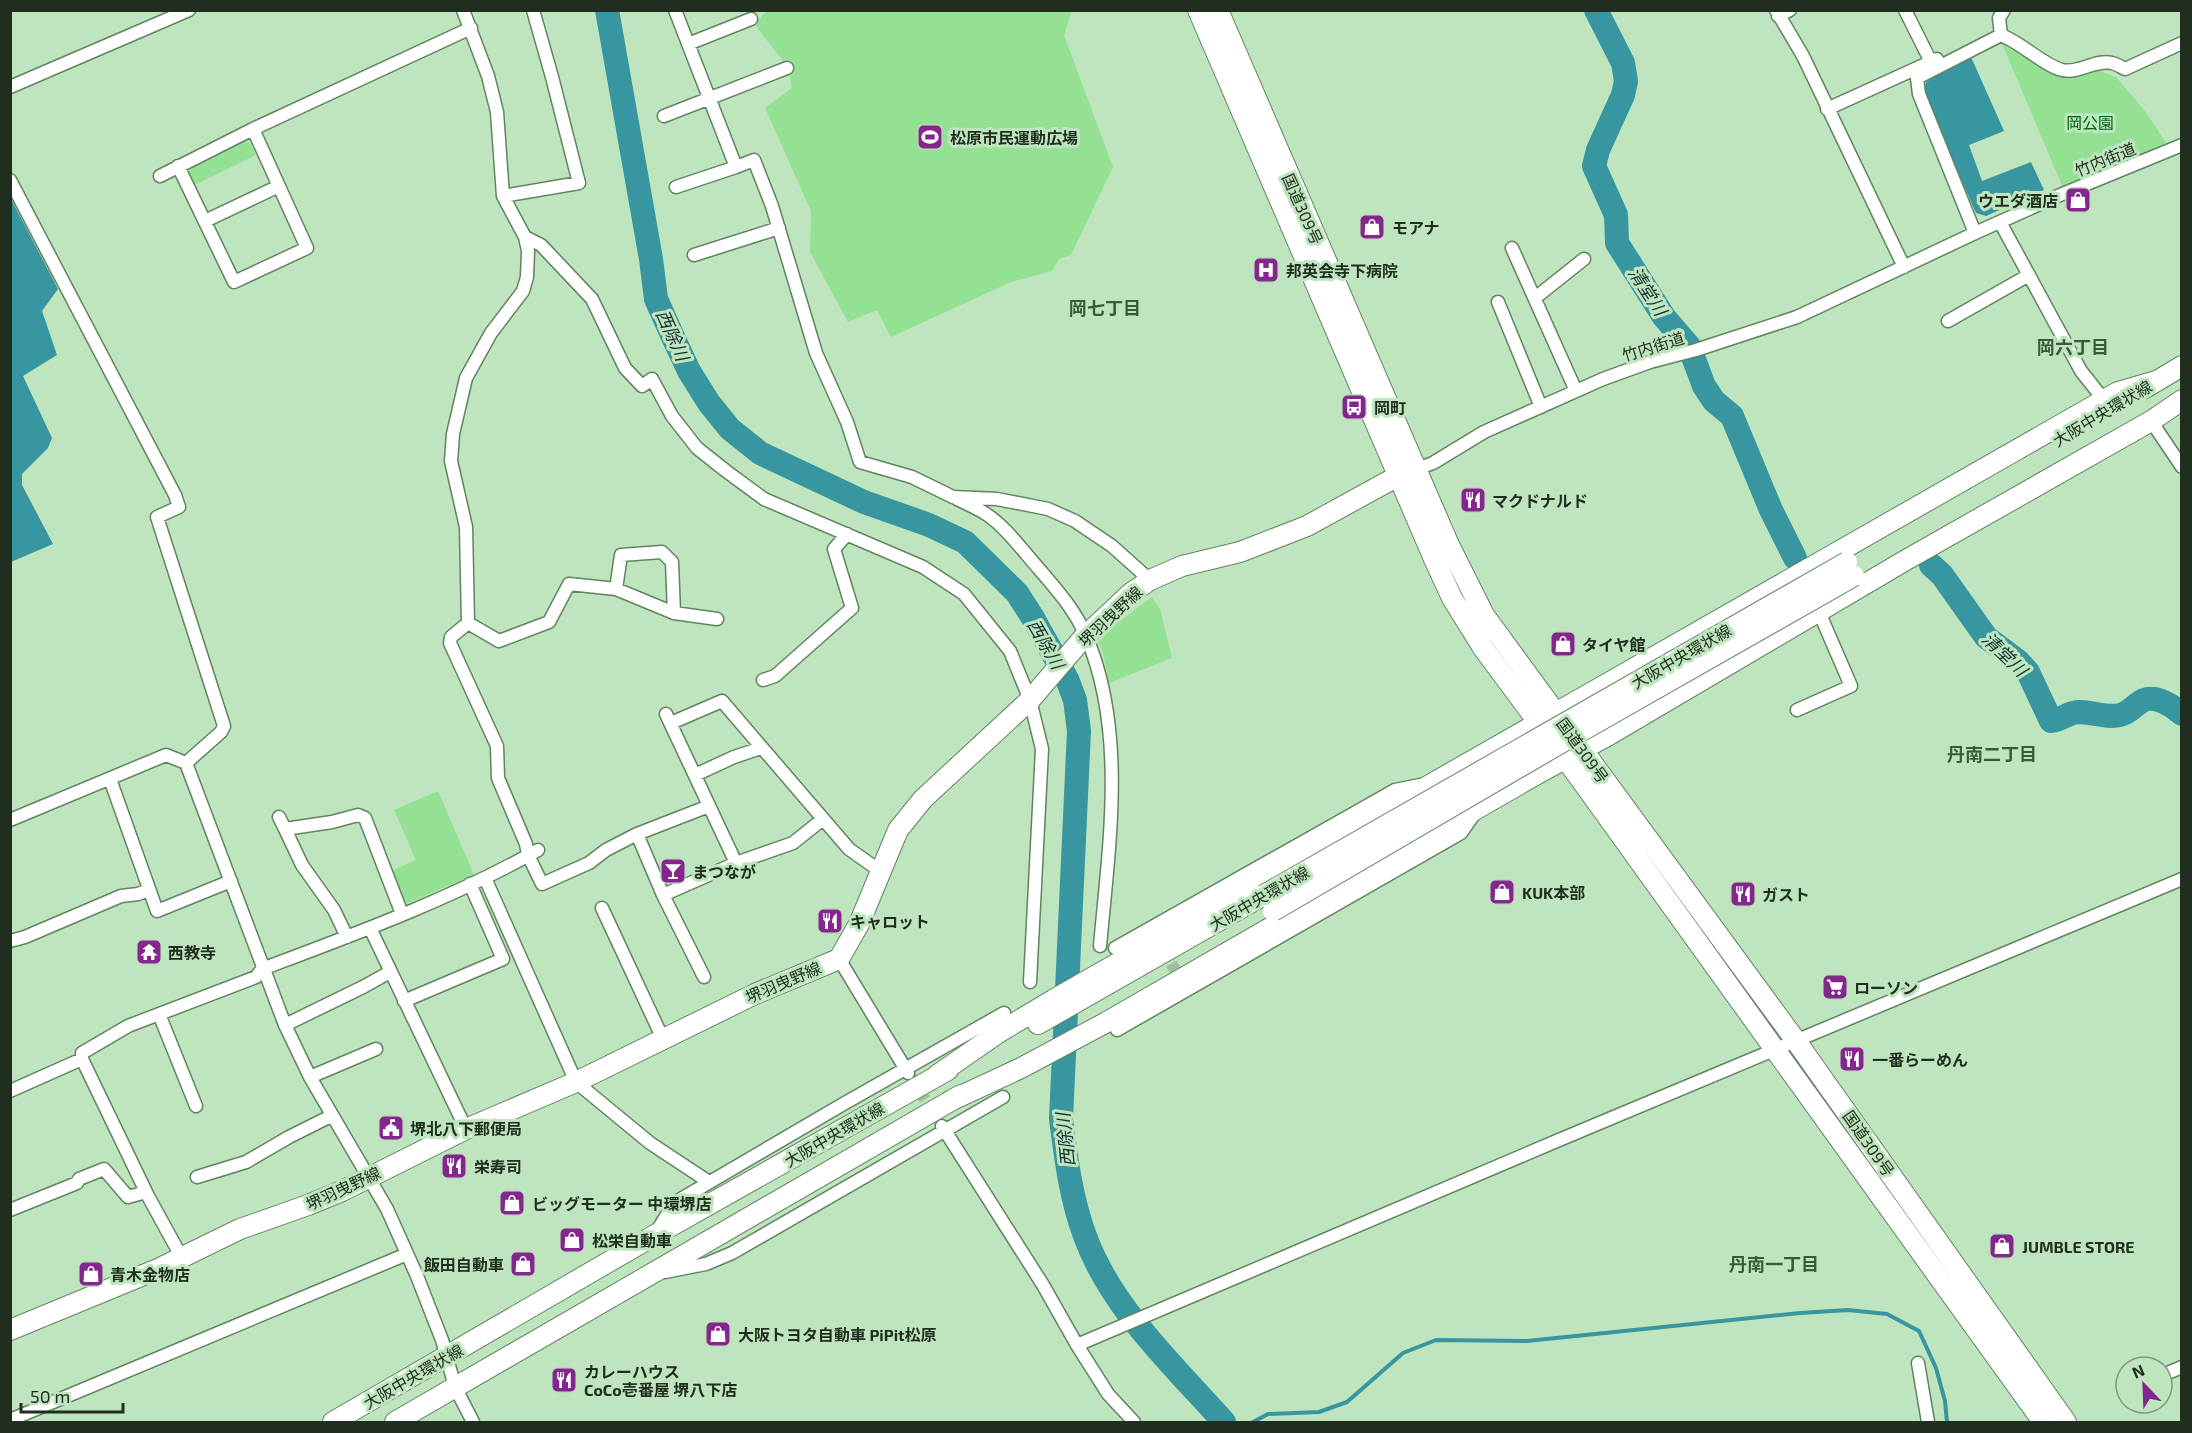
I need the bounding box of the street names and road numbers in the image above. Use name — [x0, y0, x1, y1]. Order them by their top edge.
street label: 竹内街道 — [2072, 138, 2138, 180]
street label: 国道309号 — [1279, 171, 1327, 247]
street label: 竹内街道 — [1620, 328, 1686, 364]
street label: 大阪中央環状線 — [2049, 376, 2155, 450]
street label: 堺羽曳野線 — [1074, 582, 1146, 650]
street label: 大阪中央環状線 — [1628, 620, 1734, 692]
street label: 国道309号 — [1553, 714, 1613, 786]
street label: 大阪中央環状線 — [1206, 862, 1312, 934]
street label: 堺羽曳野線 — [742, 958, 824, 1006]
street label: 大阪中央環状線 — [781, 1098, 887, 1170]
street label: 国道309号 — [1840, 1107, 1898, 1179]
street label: 堺羽曳野線 — [303, 1162, 383, 1214]
street label: 大阪中央環状線 — [360, 1340, 466, 1412]

